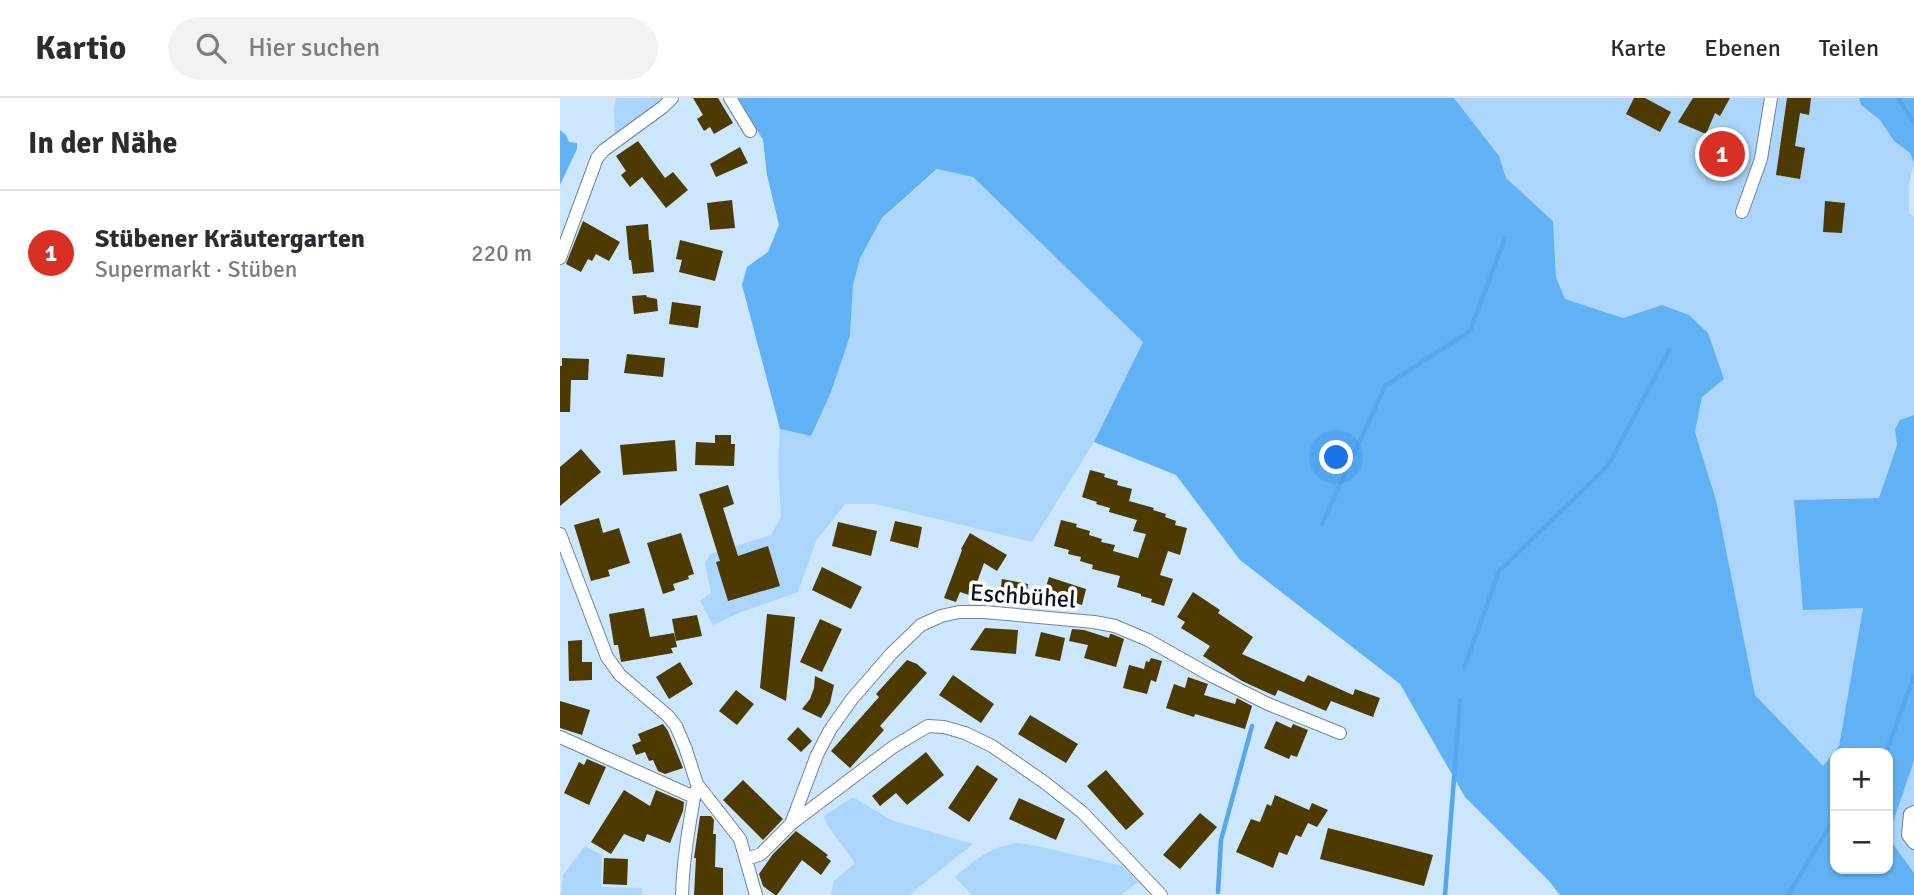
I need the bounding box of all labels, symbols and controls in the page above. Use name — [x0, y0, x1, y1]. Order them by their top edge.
search box — [168, 17, 658, 80]
text: Kartio — [35, 28, 126, 69]
icon: search — [192, 29, 230, 67]
text: Hier suchen — [248, 32, 380, 64]
text: Karte — [1610, 33, 1666, 63]
text: Ebenen — [1704, 33, 1781, 63]
text: Teilen — [1819, 33, 1879, 63]
text: In der Nähe — [28, 125, 177, 162]
pin: 1 — [1699, 128, 1745, 180]
text: Stübener Kräutergarten — [95, 223, 365, 255]
text: 1 — [45, 239, 57, 268]
text: 220 m — [471, 239, 532, 268]
text: Supermarkt · Stüben — [95, 255, 297, 284]
your location — [1319, 440, 1353, 474]
street label: Eschbühel — [969, 577, 1077, 615]
map controls — [1830, 748, 1893, 874]
button: + — [1830, 748, 1893, 811]
button: − — [1830, 811, 1893, 874]

